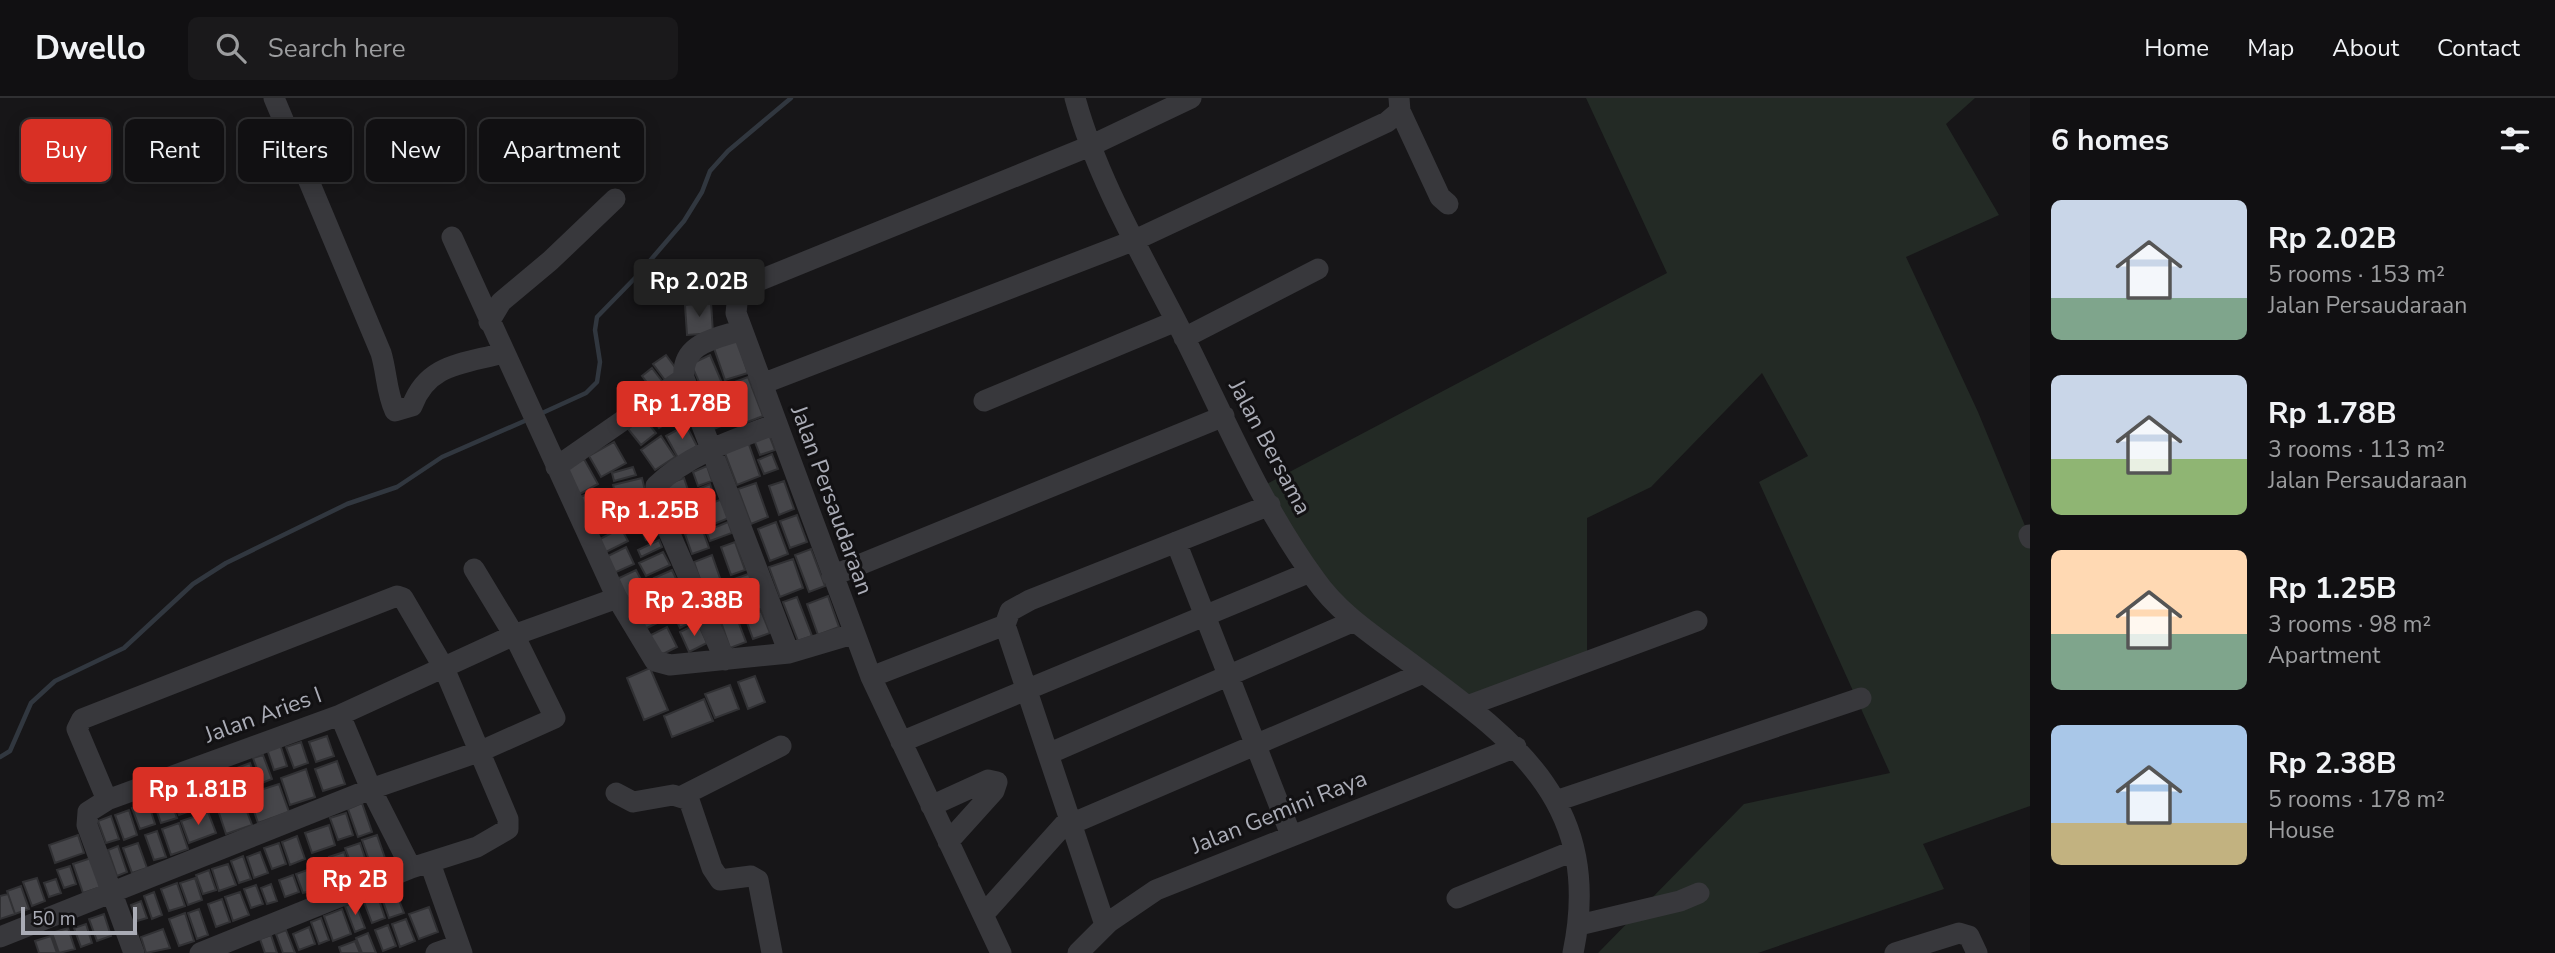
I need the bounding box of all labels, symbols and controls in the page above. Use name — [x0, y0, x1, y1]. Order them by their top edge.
search box — [188, 17, 678, 80]
text: Dwello — [35, 26, 146, 71]
icon: search — [212, 29, 250, 67]
text: Search here — [268, 31, 406, 66]
text: Home — [2144, 32, 2209, 64]
text: Map — [2247, 32, 2294, 64]
text: About — [2332, 32, 2399, 64]
text: Contact — [2437, 32, 2520, 64]
chip: Buy — [21, 119, 111, 182]
chip: Rent — [125, 119, 224, 182]
chip: Filters — [238, 119, 352, 182]
chip: New — [366, 119, 465, 182]
chip: Apartment — [479, 119, 644, 182]
text: 6 homes — [2051, 120, 2169, 161]
icon: filters — [2496, 121, 2534, 159]
text: Rp 2.02B — [2268, 218, 2397, 259]
icon: home — [2107, 228, 2191, 312]
text: 5 rooms · 153 m² — [2268, 259, 2445, 290]
pin: Rp 2.02B — [627, 260, 771, 319]
text: Rp 2.02B — [650, 266, 748, 297]
text: Jalan Persaudaraan — [2268, 290, 2467, 321]
street label: Jalan Bersama — [1221, 373, 1319, 520]
pin: Rp 1.78B — [610, 382, 754, 441]
text: Rp 1.78B — [633, 388, 731, 419]
text: Rp 1.78B — [2268, 393, 2397, 434]
street label: Jalan Persaudaraan — [783, 400, 881, 599]
icon: home — [2107, 403, 2191, 487]
text: 3 rooms · 113 m² — [2268, 434, 2445, 465]
text: Jalan Persaudaraan — [2268, 465, 2467, 496]
pin: Rp 1.25B — [578, 489, 722, 548]
text: Rp 1.25B — [601, 495, 699, 526]
text: Rp 1.25B — [2268, 568, 2397, 609]
pin: Rp 2.38B — [622, 578, 766, 638]
icon: home — [2107, 578, 2191, 662]
text: Rp 2.38B — [645, 585, 743, 616]
text: 3 rooms · 98 m² — [2268, 609, 2431, 640]
text: Apartment — [2268, 640, 2380, 671]
street label: Jalan Aries I — [199, 679, 326, 751]
text: Rp 2.38B — [2268, 743, 2397, 784]
icon: home — [2107, 753, 2191, 837]
street label: Jalan Gemini Raya — [1186, 763, 1372, 862]
pin: Rp 1.81B — [126, 768, 270, 827]
text: Rp 1.81B — [149, 774, 247, 805]
text: 5 rooms · 178 m² — [2268, 784, 2445, 815]
text: House — [2268, 815, 2335, 846]
pin: Rp 2B — [306, 858, 404, 917]
text: Rp 2B — [322, 864, 388, 895]
scale bar — [21, 904, 136, 936]
text: 50 m — [32, 906, 76, 932]

